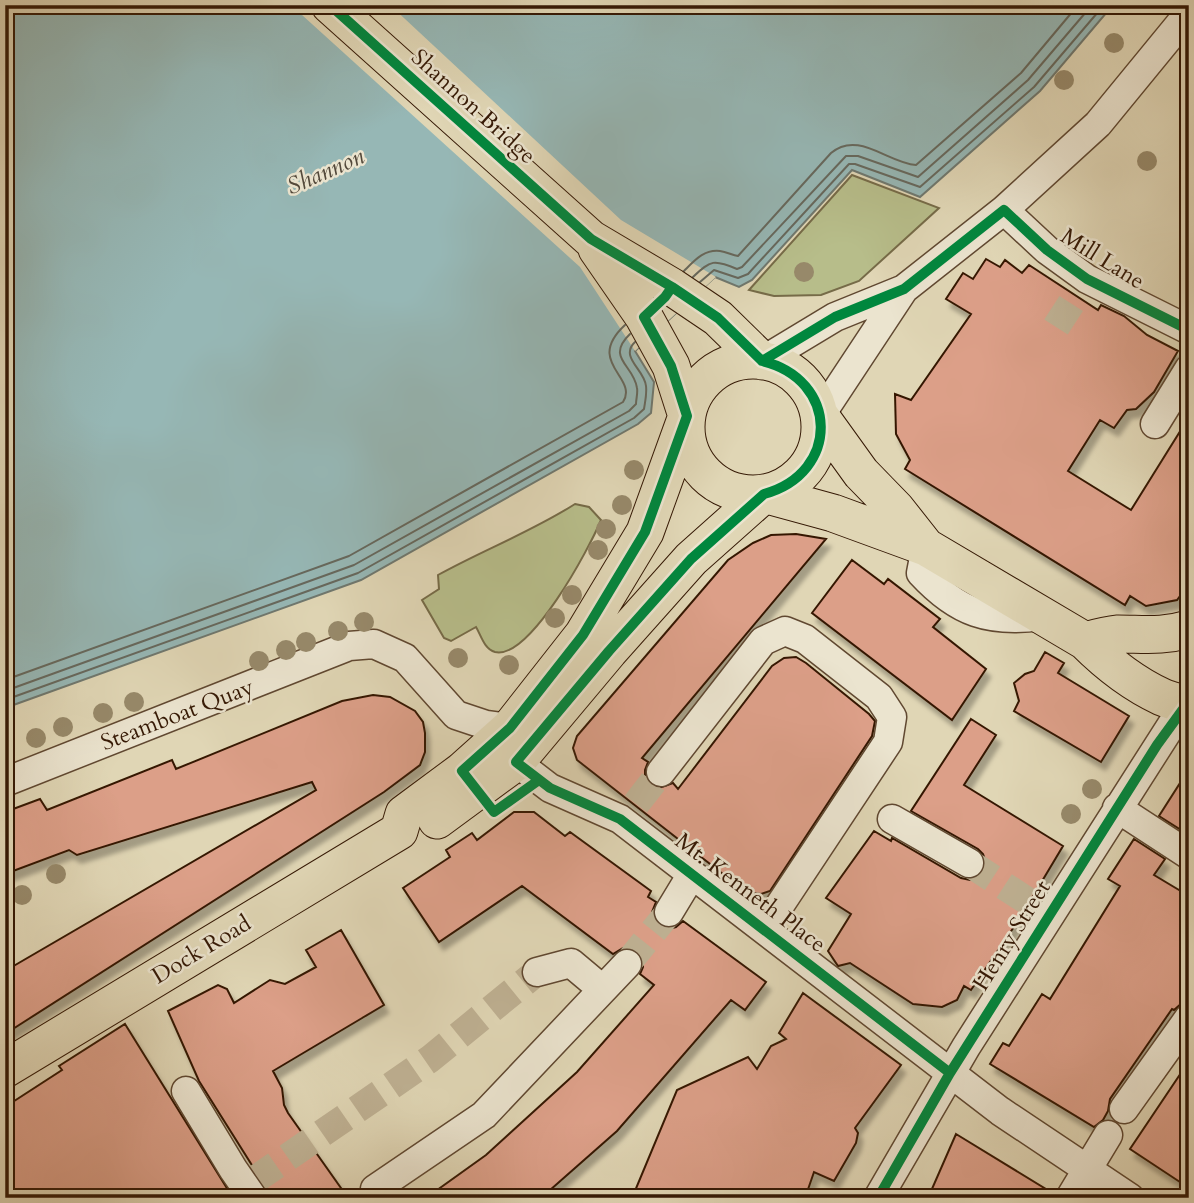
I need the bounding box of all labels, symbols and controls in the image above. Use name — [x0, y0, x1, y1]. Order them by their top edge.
street label: Shannon Bridge — [405, 42, 543, 171]
water label: Shannon — [281, 140, 370, 203]
street label: Mill Lane — [1055, 221, 1151, 296]
street label: Steamboat Quay — [96, 671, 258, 758]
street label: Mt. Kenneth Place — [669, 825, 832, 959]
street label: Henry Street — [965, 874, 1058, 996]
street label: Dock Road — [146, 907, 257, 991]

